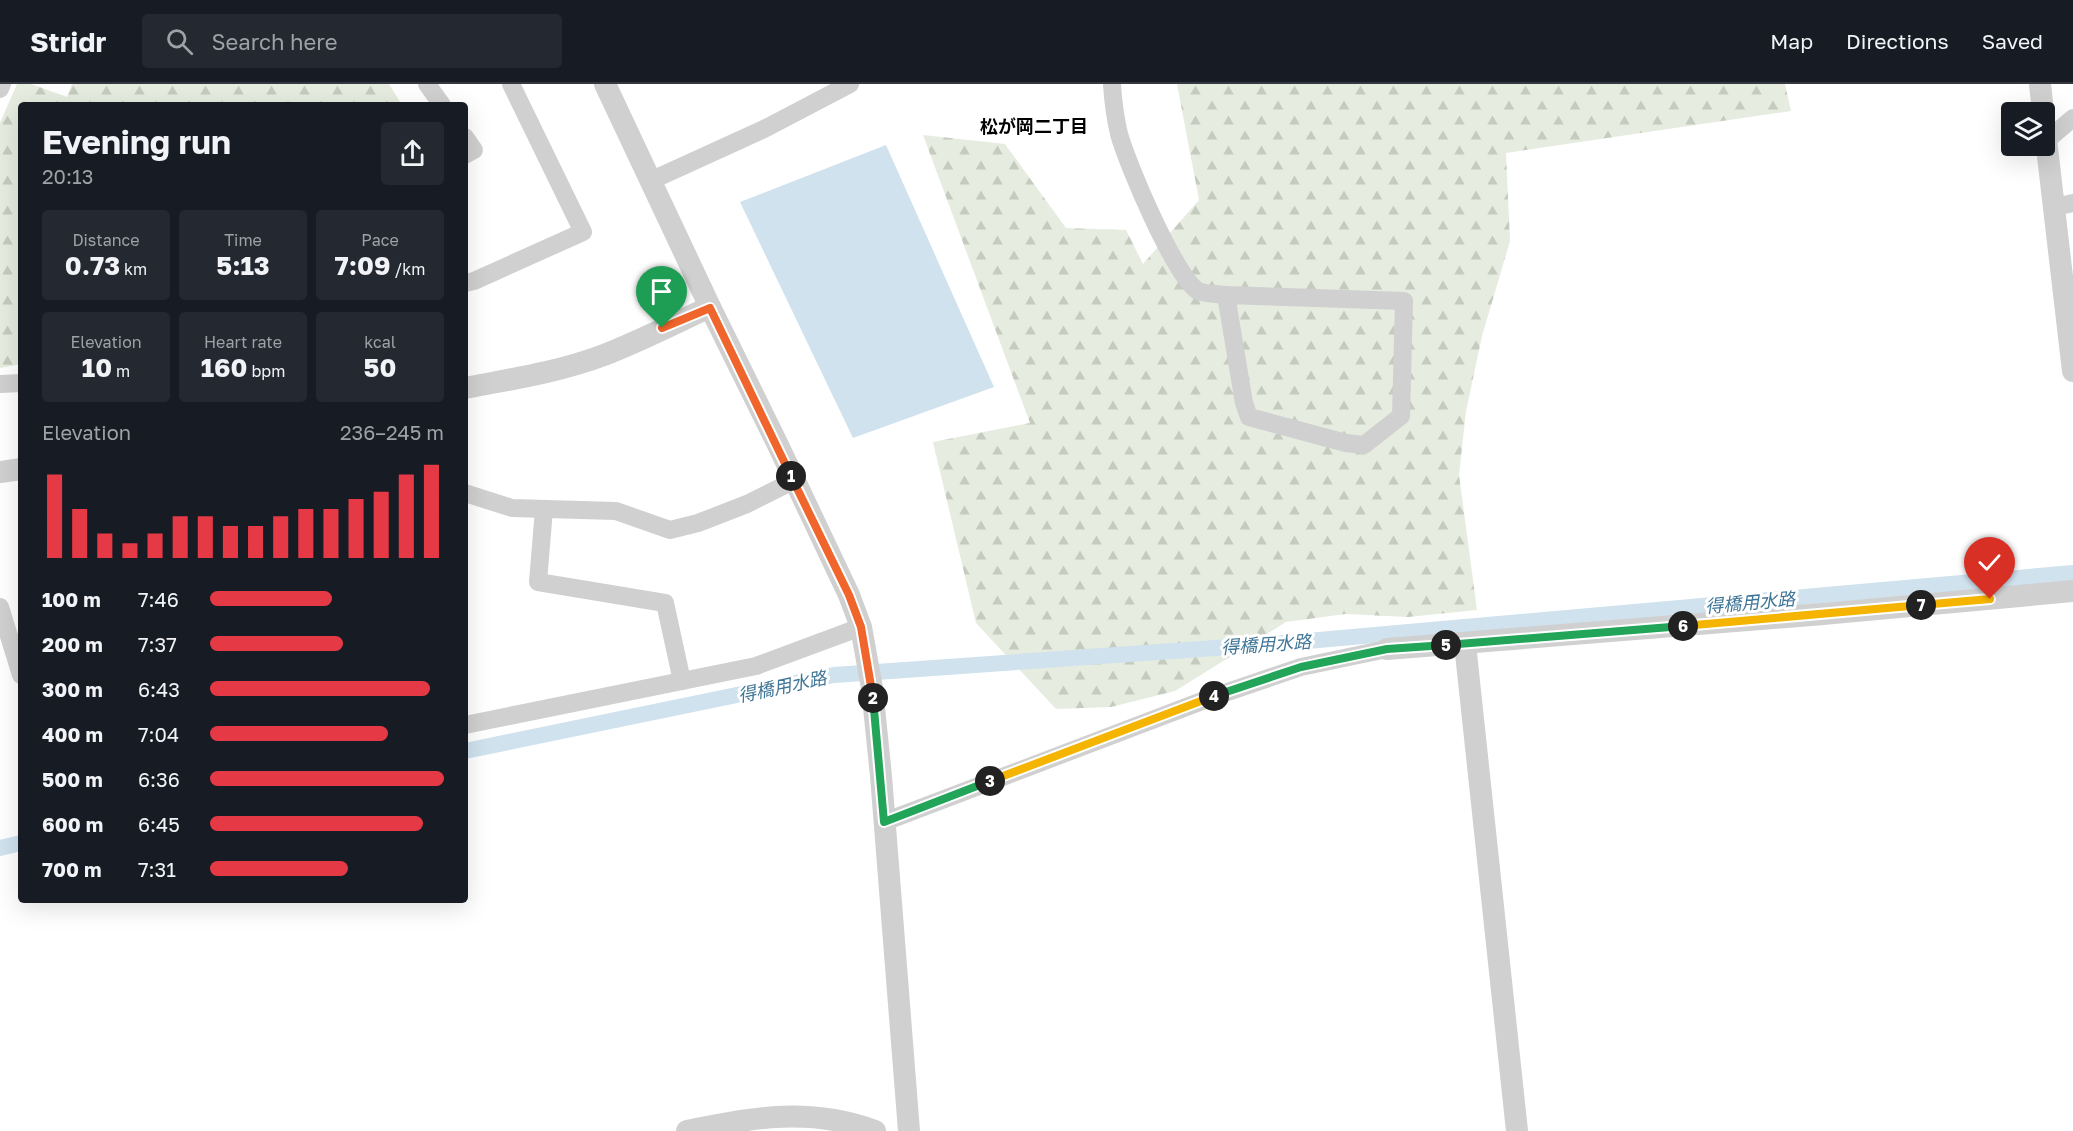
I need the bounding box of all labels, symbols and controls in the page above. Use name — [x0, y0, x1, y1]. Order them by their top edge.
search box — [142, 14, 562, 68]
text: Stridr — [30, 25, 106, 58]
icon: search — [163, 25, 196, 58]
text: Search here — [211, 28, 337, 55]
text: Map — [1770, 28, 1813, 54]
text: Directions — [1846, 28, 1949, 54]
text: Saved — [1982, 28, 2043, 54]
map controls — [2001, 102, 2055, 156]
button: layers — [2001, 102, 2055, 156]
district label: 松が岡二丁目 — [980, 115, 1088, 137]
text: Evening run — [42, 122, 231, 161]
button: share — [381, 122, 444, 185]
text: 20:13 — [42, 164, 93, 188]
text: Distance — [72, 230, 140, 250]
text: Time — [224, 230, 262, 250]
text: Pace — [361, 230, 399, 250]
text: 0.73 — [65, 250, 120, 281]
text: 5:13 — [216, 250, 270, 281]
text: 7:09 — [335, 250, 391, 281]
text: km — [120, 259, 147, 279]
text: /km — [391, 259, 425, 279]
pin — [636, 266, 687, 328]
icon: arrive — [645, 275, 678, 308]
text: Elevation — [70, 332, 142, 352]
text: Heart rate — [204, 332, 282, 352]
text: kcal — [364, 332, 396, 352]
text: 10 — [82, 352, 112, 383]
text: 160 — [201, 352, 247, 383]
text: 50 — [364, 352, 396, 383]
text: m — [112, 361, 130, 381]
text: bpm — [247, 361, 285, 381]
text: Elevation — [42, 420, 131, 444]
text: 236–245 m — [340, 420, 444, 444]
pin: 1 — [776, 461, 806, 491]
text: 1 — [787, 466, 795, 486]
pin — [1964, 537, 2015, 599]
icon: check — [1973, 546, 2006, 579]
text: 100 m — [42, 587, 101, 611]
text: 7:46 — [138, 587, 179, 611]
water label: 得橋用水路 — [1704, 587, 1798, 617]
pin: 7 — [1906, 590, 1936, 620]
text: 7 — [1917, 595, 1925, 615]
pin: 6 — [1668, 611, 1698, 641]
text: 6 — [1678, 616, 1688, 636]
water label: 得橋用水路 — [1220, 630, 1314, 658]
pin: 5 — [1431, 630, 1461, 660]
text: 200 m — [42, 632, 103, 656]
text: 7:37 — [138, 632, 177, 656]
text: 5 — [1441, 635, 1451, 655]
water label: 得橋用水路 — [736, 665, 830, 706]
text: 300 m — [42, 677, 103, 701]
text: 6:43 — [138, 677, 180, 701]
pin: 4 — [1199, 681, 1229, 711]
pin: 2 — [858, 683, 888, 713]
text: 4 — [1209, 686, 1219, 706]
text: 2 — [868, 688, 878, 708]
text: 400 m — [42, 722, 103, 746]
text: 7:04 — [138, 722, 179, 746]
pin: 3 — [975, 766, 1005, 796]
text: 500 m — [42, 767, 103, 791]
text: 6:36 — [138, 767, 180, 791]
text: 3 — [985, 771, 995, 791]
text: 600 m — [42, 812, 103, 836]
text: 6:45 — [138, 812, 180, 836]
text: 700 m — [42, 857, 101, 881]
text: 7:31 — [138, 857, 176, 881]

